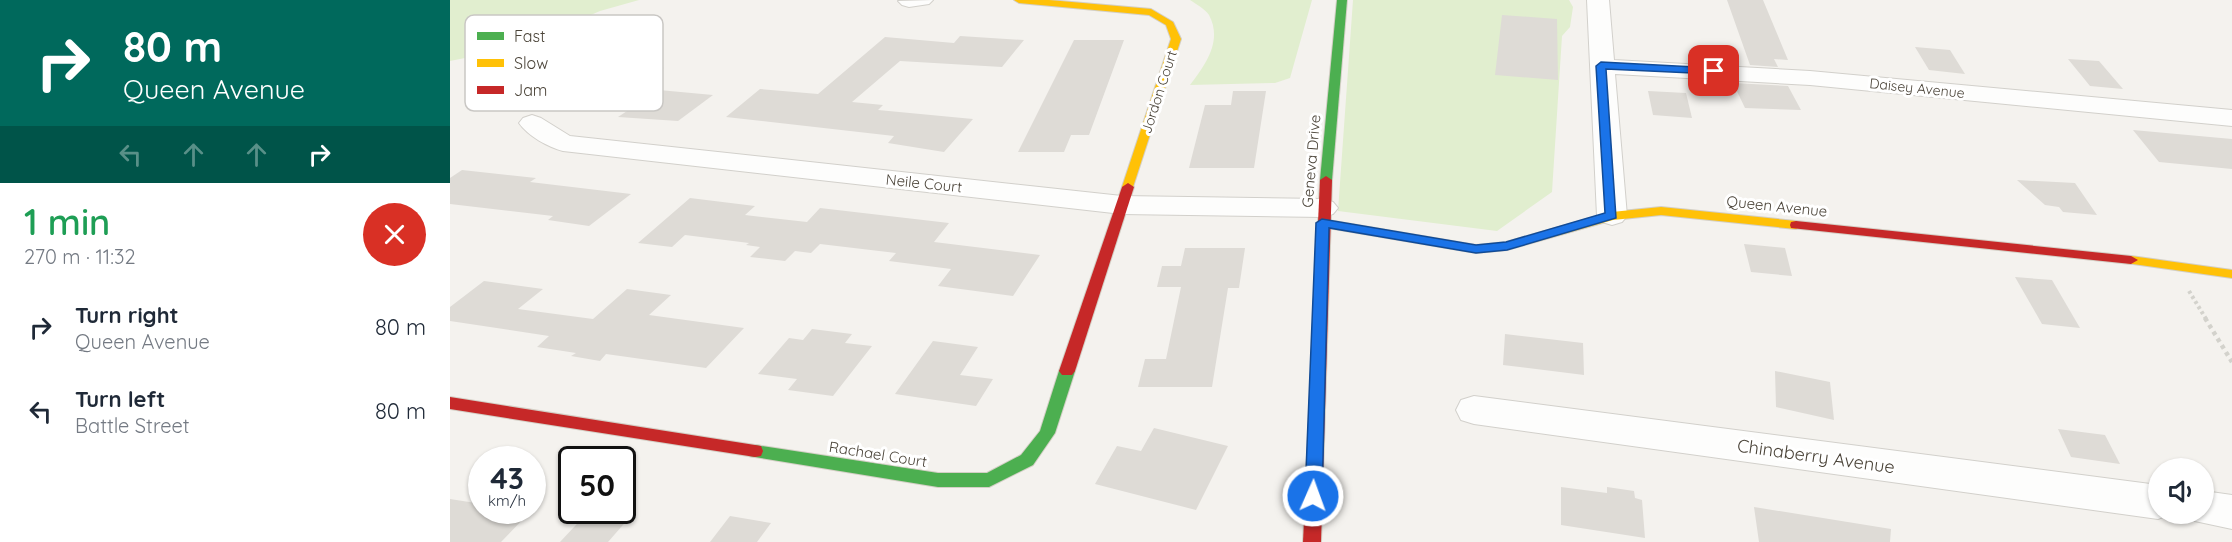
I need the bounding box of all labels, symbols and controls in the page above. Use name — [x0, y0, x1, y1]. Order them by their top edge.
legend — [465, 15, 663, 111]
text: 80 m — [123, 20, 222, 73]
icon: right — [24, 24, 102, 102]
text: Fast — [514, 26, 545, 46]
pin — [1688, 45, 1739, 96]
street label: Jordon Court — [1137, 48, 1181, 136]
text: Slow — [514, 53, 548, 73]
icon: arrive — [1697, 54, 1730, 87]
text: Queen Avenue — [123, 72, 305, 106]
street label: Daisey Avenue — [1869, 74, 1966, 102]
text: Jam — [514, 80, 547, 100]
street label: Geneva Drive — [1297, 114, 1325, 208]
icon: left — [114, 138, 147, 171]
icon: ahead — [177, 138, 210, 171]
icon: ahead — [240, 138, 273, 171]
icon: right — [303, 138, 336, 171]
street label: Neile Court — [885, 170, 963, 196]
street label: Queen Avenue — [1726, 191, 1828, 221]
text: 1 min — [24, 199, 110, 244]
button: close — [363, 203, 426, 266]
text: 270 m · 11:32 — [24, 244, 136, 269]
text: Turn right — [75, 301, 179, 329]
icon: right — [24, 311, 57, 344]
text: 80 m — [375, 313, 426, 341]
text: Queen Avenue — [75, 329, 210, 354]
text: Turn left — [75, 385, 165, 413]
icon: left — [24, 395, 57, 428]
text: 80 m — [375, 397, 426, 425]
text: Battle Street — [75, 413, 190, 438]
street label: Chinaberry Avenue — [1736, 434, 1896, 478]
street label: Rachael Court — [828, 437, 928, 471]
speed limit sign: 50 — [558, 446, 636, 524]
map controls — [2148, 458, 2214, 524]
button: sound — [2148, 458, 2214, 524]
text: 43 — [490, 459, 524, 497]
position arrow — [1281, 464, 1345, 528]
text: km/h — [488, 491, 526, 510]

